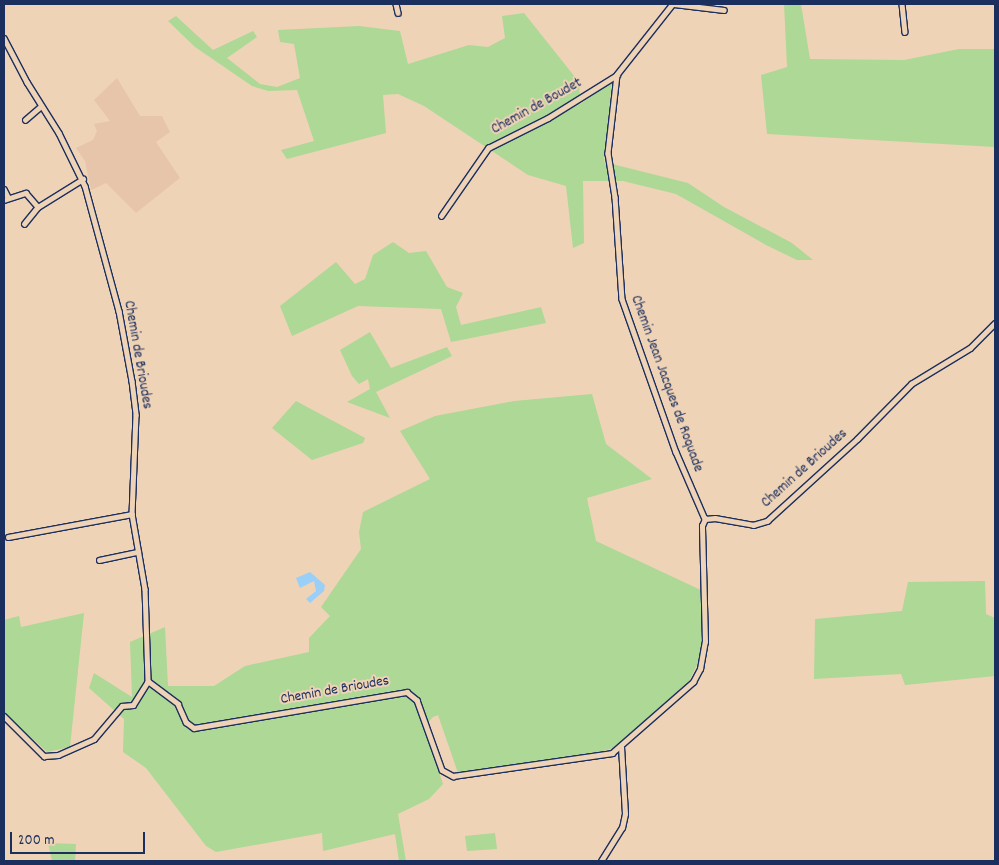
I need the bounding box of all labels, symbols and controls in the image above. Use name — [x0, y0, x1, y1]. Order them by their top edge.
street label: Chemin de Boudet — [489, 75, 585, 139]
street label: Chemin Jean Jacques de Roquade — [626, 293, 706, 475]
street label: Chemin de Brioudes — [119, 299, 155, 411]
street label: Chemin de Brioudes — [758, 426, 852, 512]
street label: Chemin de Brioudes — [279, 673, 391, 709]
scale bar — [12, 822, 148, 854]
text: 200 m — [18, 830, 55, 852]

